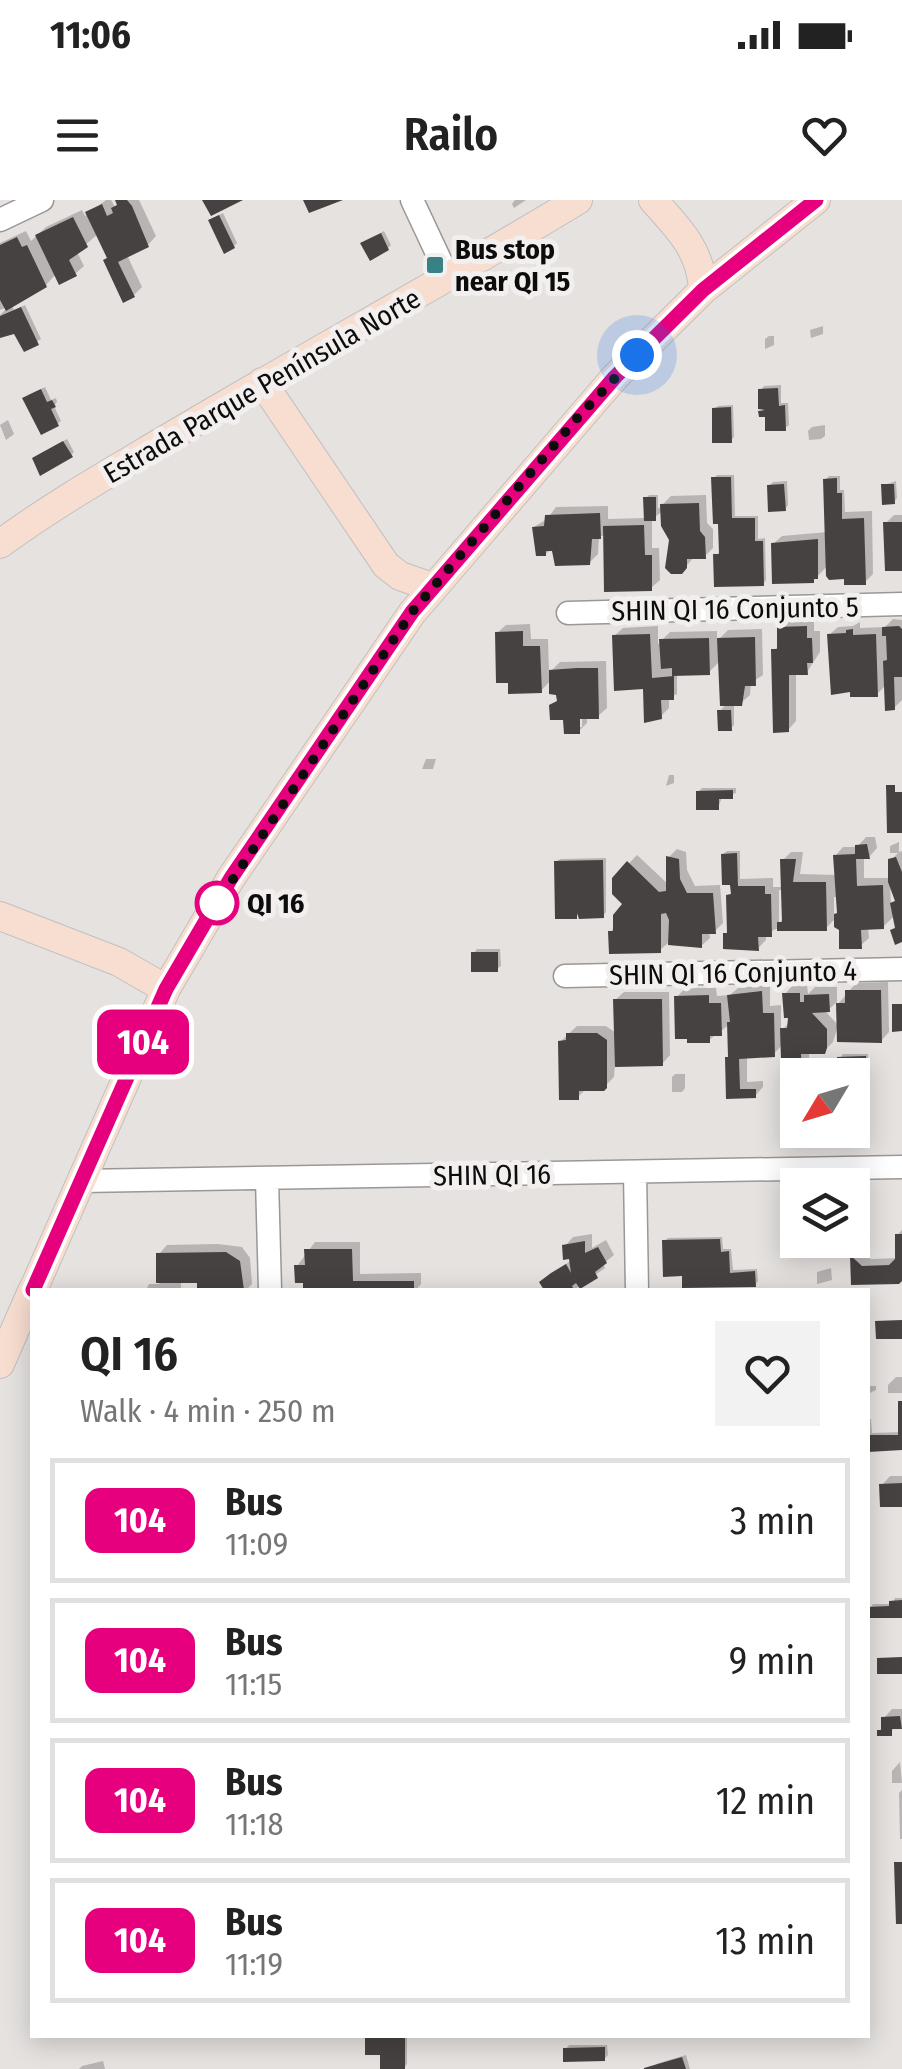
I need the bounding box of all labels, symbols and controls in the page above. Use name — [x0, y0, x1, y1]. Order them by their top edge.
text: 11:06 — [50, 12, 131, 58]
icon: menu — [50, 108, 105, 163]
text: Railo — [404, 108, 498, 162]
icon: heart — [797, 108, 852, 163]
place label: Bus stop near QI 15 — [455, 233, 570, 298]
marker: Bus stop near QI 15 — [424, 254, 446, 276]
street label: Estrada Parque Península Norte — [98, 282, 426, 490]
your location — [612, 330, 662, 380]
street label: SHIN QI 16 Conjunto 5 — [611, 590, 859, 628]
marker: QI 16 — [196, 882, 238, 924]
place label: QI 16 — [247, 887, 304, 920]
street label: SHIN QI 16 Conjunto 4 — [609, 954, 857, 992]
line badge: 104 — [86, 1010, 200, 1074]
text: 104 — [117, 1021, 169, 1063]
north arrow — [780, 1058, 870, 1148]
map controls — [780, 1058, 870, 1258]
street label: SHIN QI 16 — [433, 1157, 551, 1193]
button: layers — [780, 1168, 870, 1258]
button: heart — [715, 1321, 820, 1426]
text: QI 16 — [80, 1325, 178, 1383]
text: Walk · 4 min · 250 m — [80, 1392, 336, 1430]
text: Bus — [225, 1479, 283, 1525]
text: 3 min — [730, 1498, 815, 1544]
text: 104 — [114, 1499, 166, 1541]
text: 11:09 — [225, 1525, 288, 1563]
text: Bus — [225, 1619, 283, 1665]
text: 9 min — [729, 1638, 815, 1684]
text: 104 — [114, 1639, 166, 1681]
text: 11:15 — [225, 1665, 282, 1703]
text: Bus — [225, 1759, 283, 1805]
text: 12 min — [716, 1778, 815, 1824]
text: 104 — [114, 1779, 166, 1821]
text: 11:18 — [225, 1805, 283, 1843]
text: Bus — [225, 1899, 283, 1945]
text: 13 min — [715, 1918, 815, 1964]
text: 104 — [114, 1919, 166, 1961]
text: 11:19 — [225, 1945, 283, 1983]

